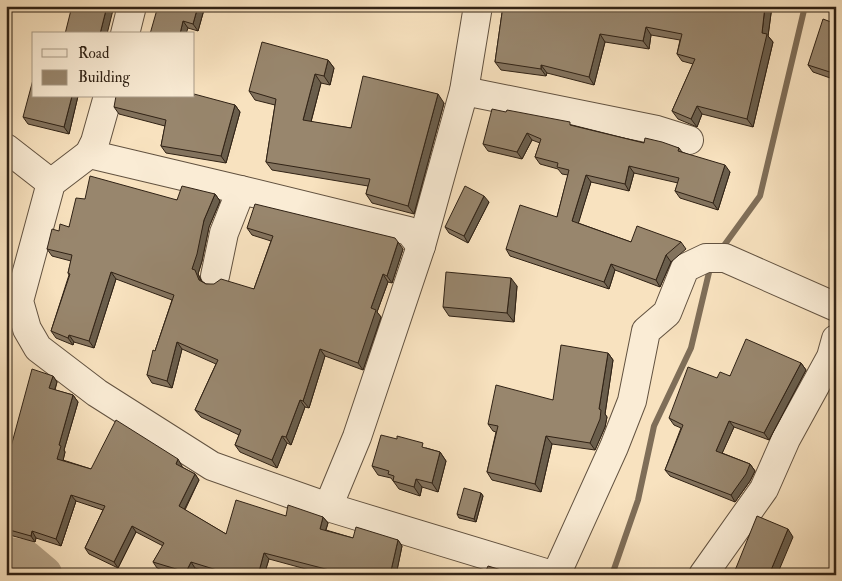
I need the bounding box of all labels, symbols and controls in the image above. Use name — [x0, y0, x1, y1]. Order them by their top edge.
legend — [32, 32, 195, 98]
text: Road — [78, 44, 110, 63]
text: Building — [78, 68, 130, 87]

